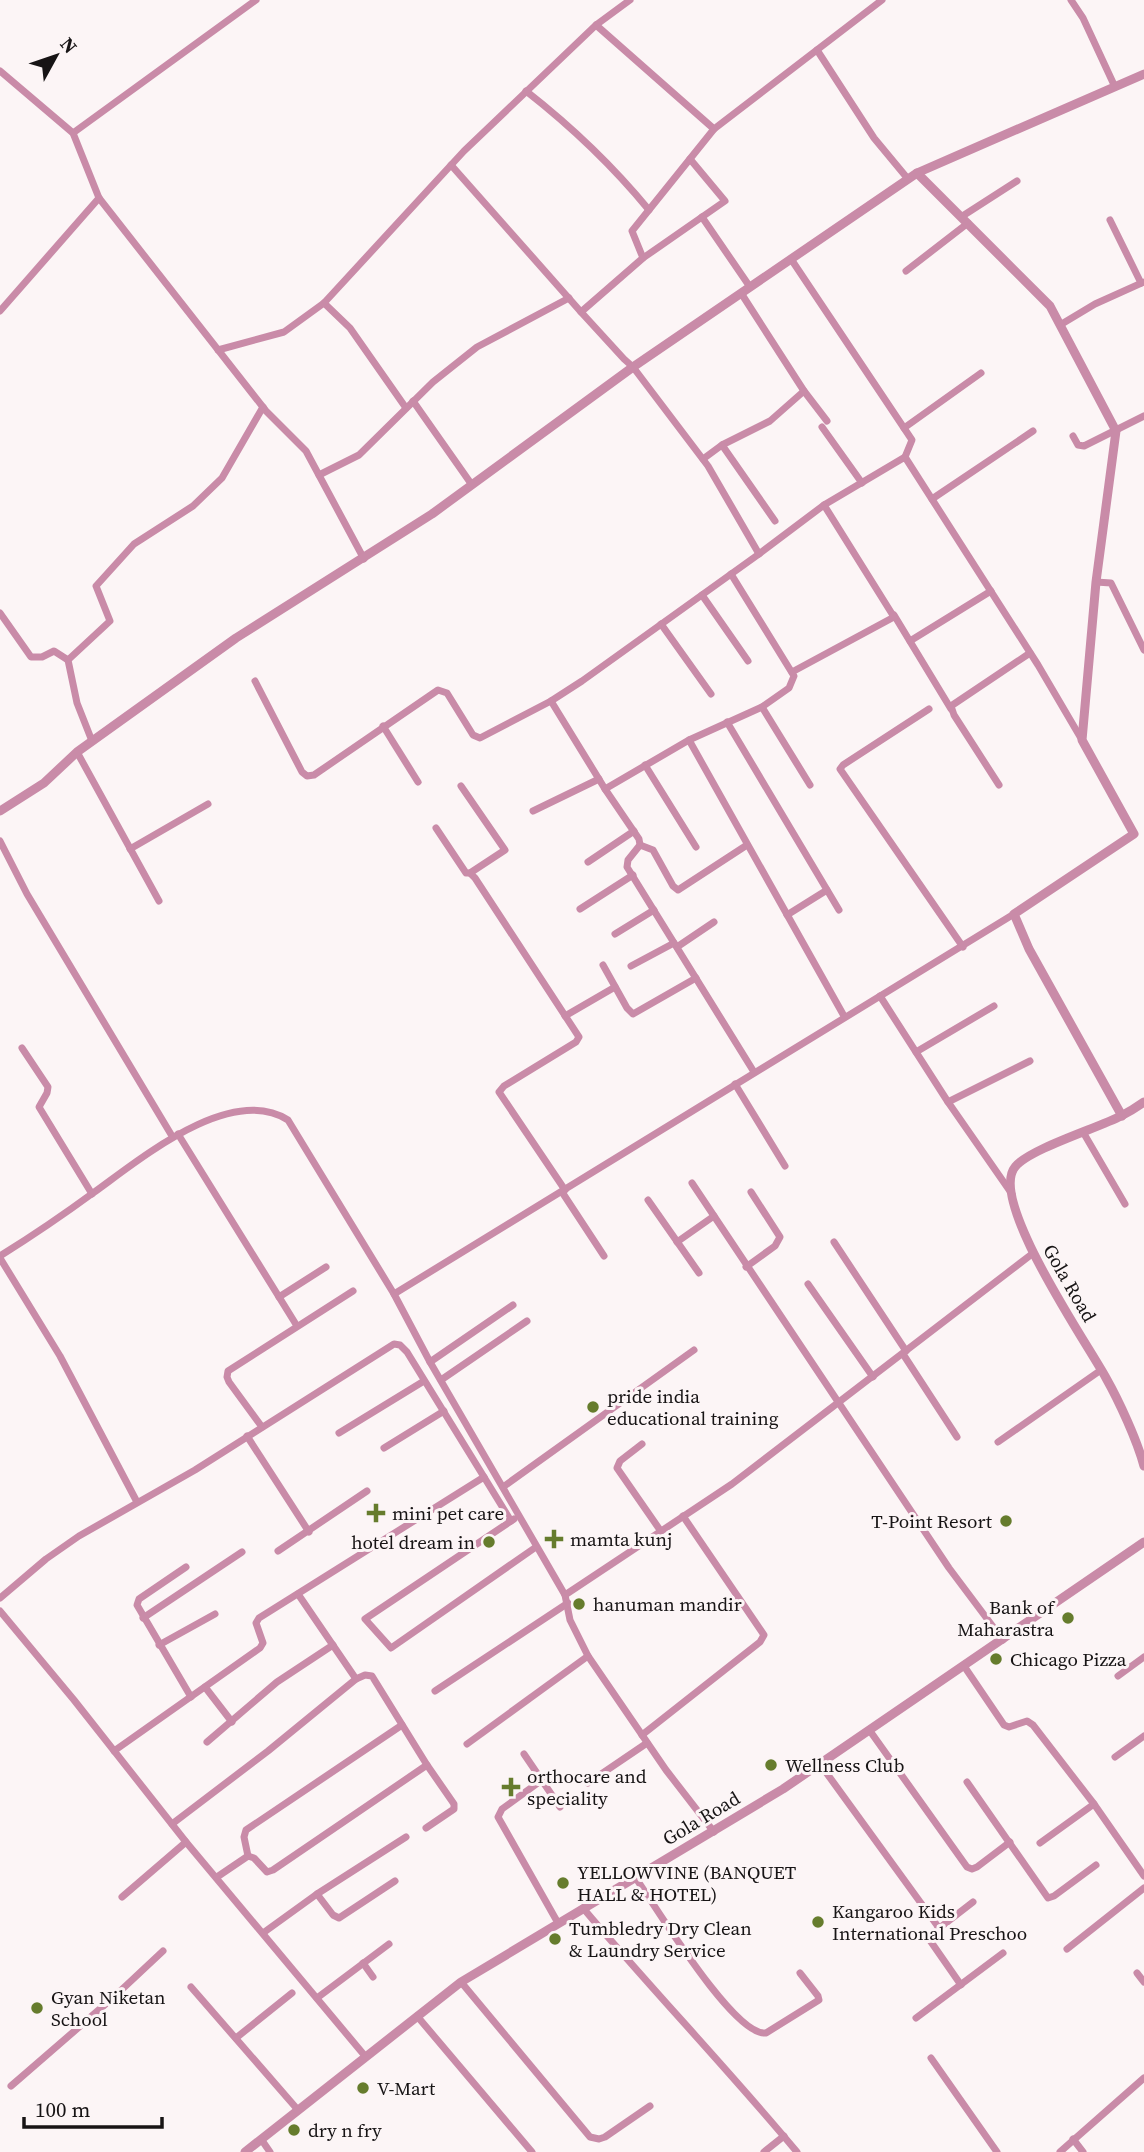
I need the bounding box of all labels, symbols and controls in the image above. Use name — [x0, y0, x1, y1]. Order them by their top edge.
north arrow — [21, 21, 91, 91]
text: N — [55, 31, 84, 59]
street label: Gola Road — [1037, 1239, 1103, 1327]
place label: pride india educational training — [607, 1383, 779, 1431]
marker: pride india educational training — [585, 1399, 601, 1415]
place label: mini pet care — [392, 1500, 504, 1526]
marker: mini pet care — [366, 1503, 386, 1523]
place label: T-Point Resort — [871, 1508, 993, 1534]
marker: T-Point Resort — [998, 1513, 1014, 1529]
place label: mamta kunj — [570, 1526, 672, 1552]
place label: hotel dream in — [351, 1529, 475, 1555]
marker: mamta kunj — [544, 1529, 564, 1549]
marker: hotel dream in — [481, 1534, 497, 1550]
place label: hanuman mandir — [593, 1591, 742, 1617]
place label: Bank of Maharastra — [957, 1594, 1056, 1642]
marker: hanuman mandir — [571, 1596, 587, 1612]
marker: Bank of Maharastra — [1060, 1610, 1076, 1626]
place label: Chicago Pizza — [1010, 1646, 1127, 1672]
marker: Chicago Pizza — [988, 1651, 1004, 1667]
place label: Wellness Club — [785, 1752, 904, 1778]
marker: Wellness Club — [763, 1757, 779, 1773]
place label: orthocare and speciality — [527, 1763, 647, 1811]
marker: orthocare and speciality — [501, 1777, 521, 1797]
street label: Gola Road — [658, 1785, 745, 1851]
place label: YELLOWVINE (BANQUET HALL & HOTEL) — [577, 1859, 797, 1907]
marker: YELLOWVINE (BANQUET HALL & HOTEL) — [555, 1875, 571, 1891]
place label: Kangaroo Kids International Preschoo — [832, 1898, 1027, 1946]
marker: Kangaroo Kids International Preschoo — [810, 1914, 826, 1930]
place label: Tumbledry Dry Clean & Laundry Service — [569, 1915, 752, 1963]
marker: Tumbledry Dry Clean & Laundry Service — [547, 1931, 563, 1947]
place label: Gyan Niketan School — [51, 1984, 166, 2032]
marker: Gyan Niketan School — [29, 2000, 45, 2016]
place label: V-Mart — [377, 2075, 436, 2101]
marker: V-Mart — [355, 2080, 371, 2096]
scale bar — [24, 2086, 163, 2130]
text: 100 m — [35, 2095, 90, 2124]
place label: dry n fry — [308, 2117, 382, 2143]
marker: dry n fry — [286, 2122, 302, 2138]

